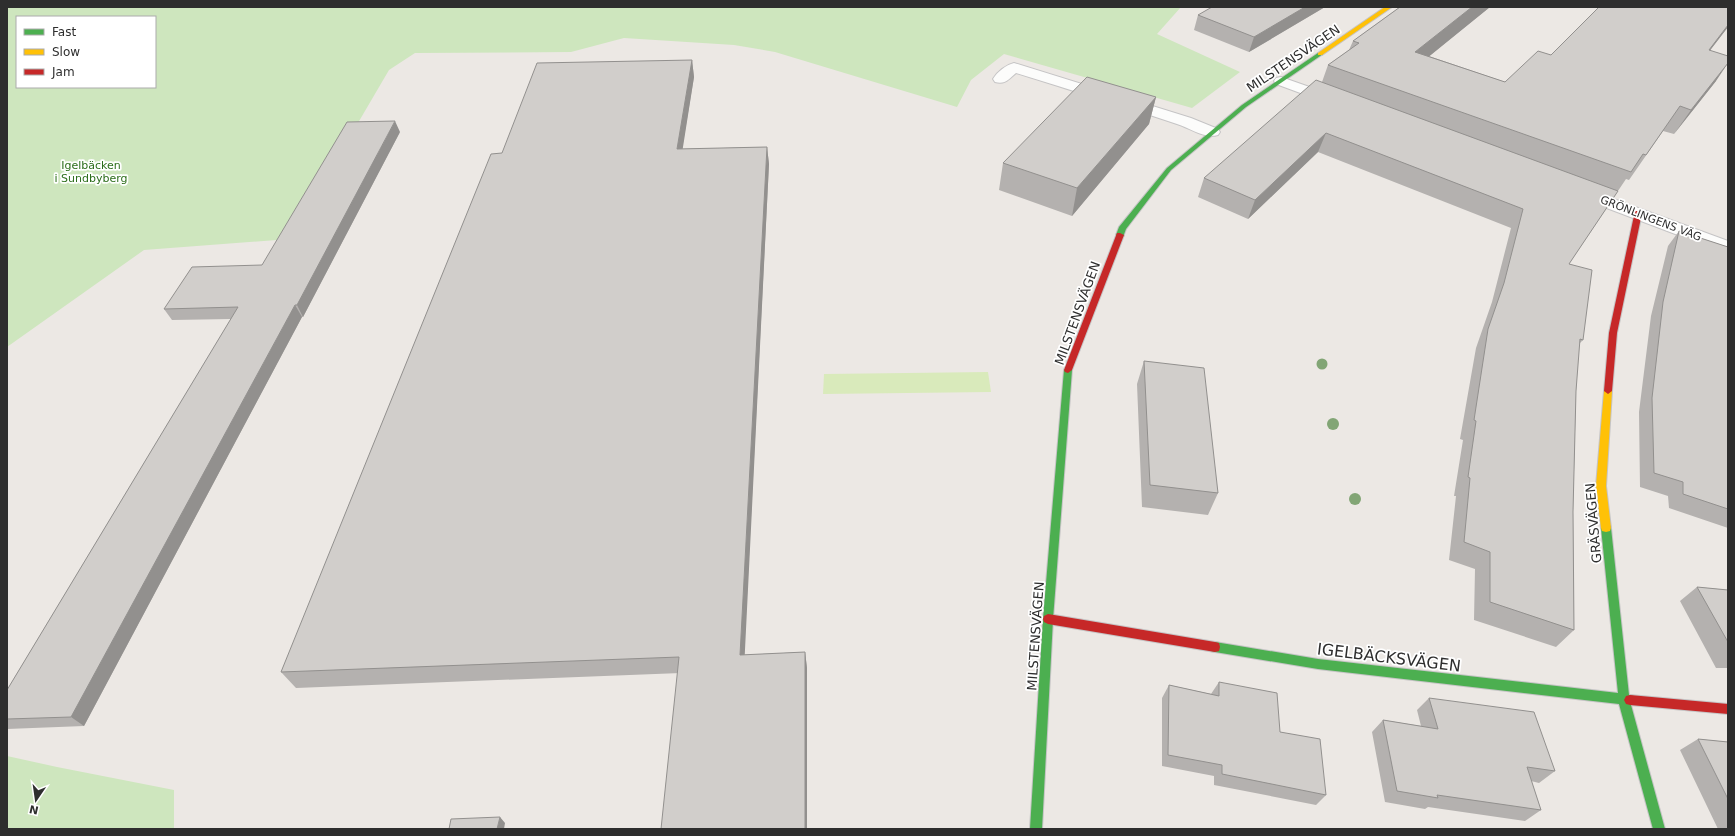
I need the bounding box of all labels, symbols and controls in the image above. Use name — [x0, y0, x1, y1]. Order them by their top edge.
legend — [16, 16, 156, 88]
street label: MILSTENSVÄGEN — [1244, 22, 1343, 95]
text: Fast — [52, 25, 76, 39]
text: Slow — [52, 45, 80, 59]
text: Jam — [51, 65, 75, 79]
park label: Igelbäcken i Sundbyberg — [54, 159, 128, 185]
street label: GRÖNLINGENS VÄG — [1598, 193, 1703, 244]
street label: MILSTENSVÄGEN — [1052, 259, 1103, 367]
street label: GRÄSVÄGEN — [1583, 482, 1604, 564]
street label: MILSTENSVÄGEN — [1024, 581, 1047, 691]
street label: IGELBÄCKSVÄGEN — [1316, 639, 1462, 676]
north arrow — [16, 780, 56, 820]
text: N — [28, 802, 40, 817]

